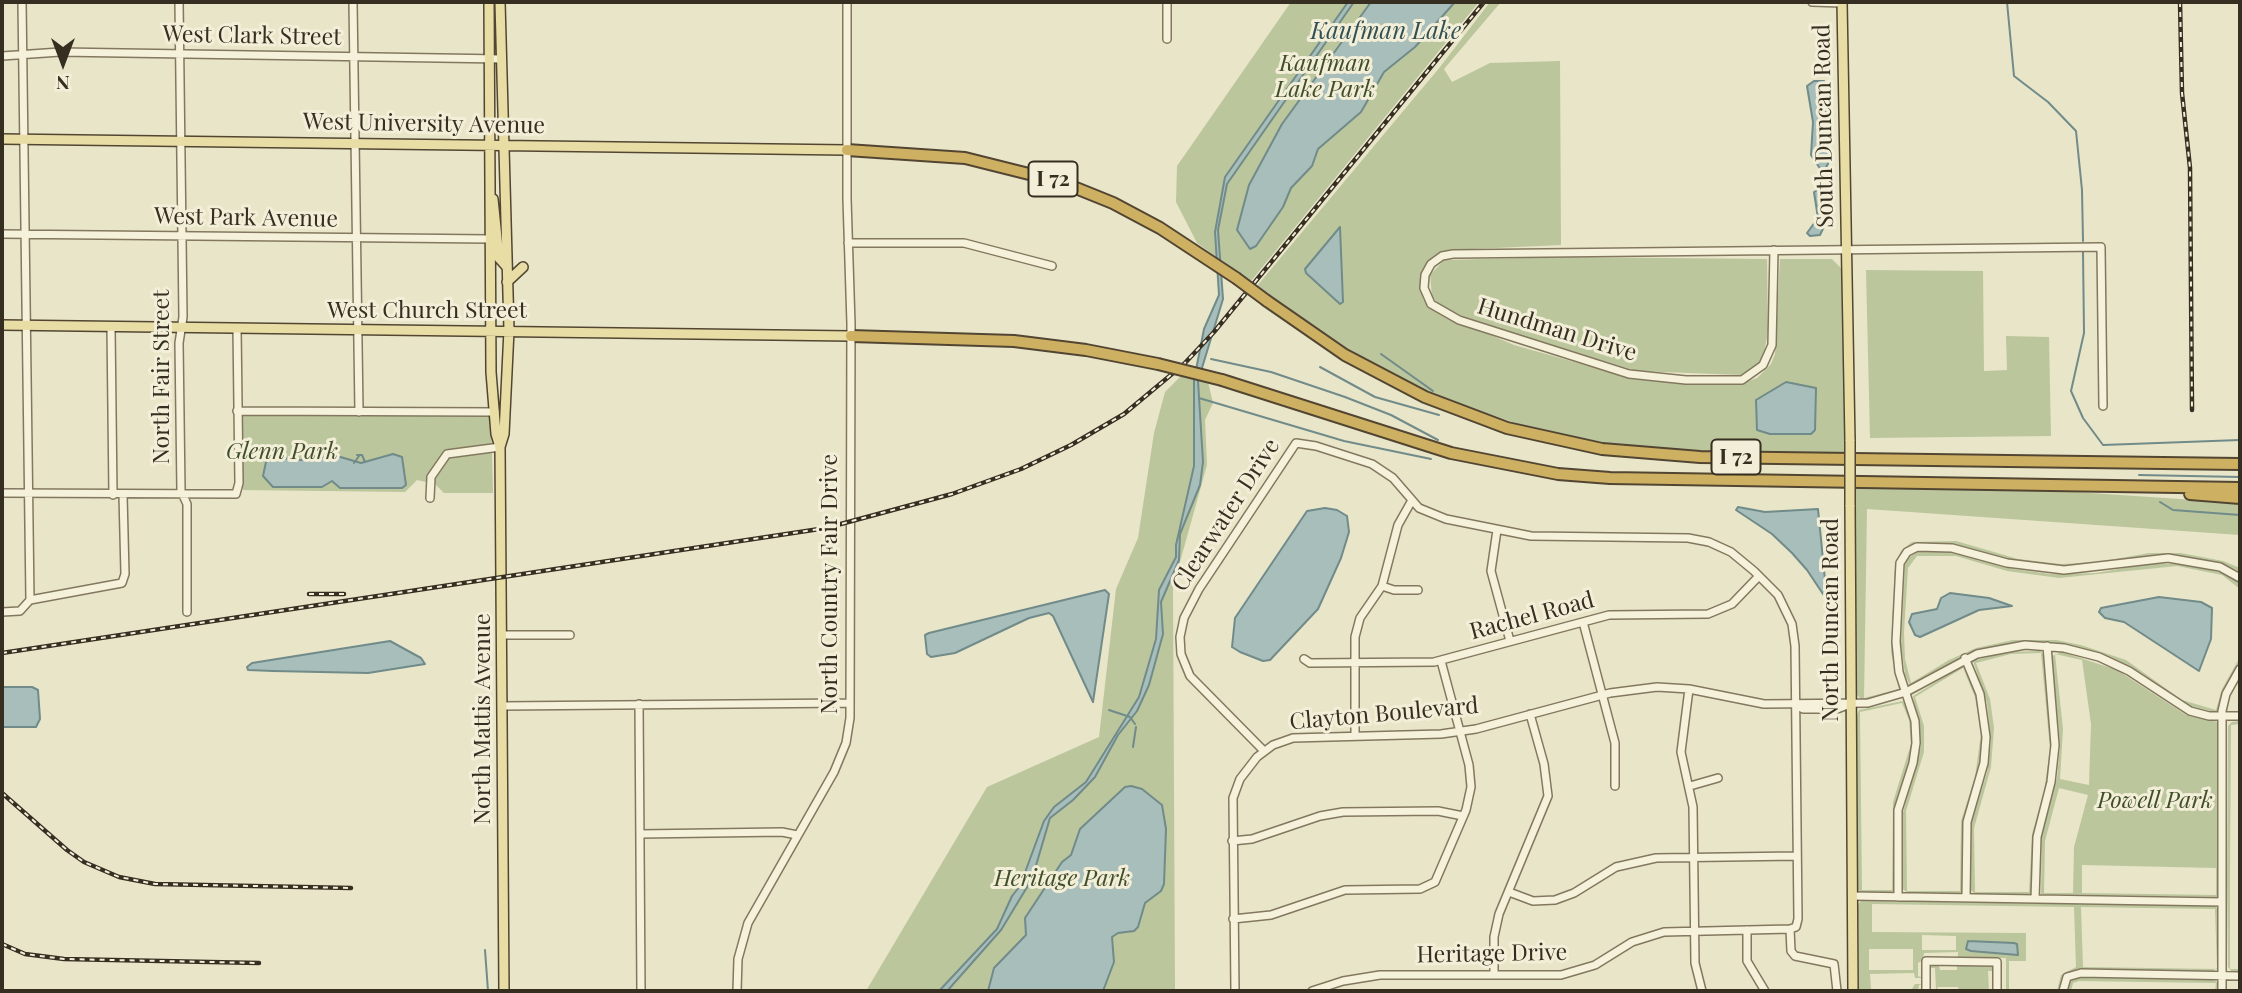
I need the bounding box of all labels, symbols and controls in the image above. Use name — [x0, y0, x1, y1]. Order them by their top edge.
water label: Kaufman Lake — [1311, 18, 1461, 46]
street label: West Clark Street — [162, 21, 342, 51]
street label: South Duncan Road — [1808, 24, 1840, 228]
north arrow — [28, 28, 98, 98]
park label: Kaufman Lake Park — [1275, 50, 1375, 104]
text: N — [56, 71, 70, 97]
street label: West University Avenue — [303, 108, 545, 140]
road number: I 72 — [1028, 162, 1078, 196]
street label: West Park Avenue — [154, 203, 338, 233]
street label: North Fair Street — [148, 290, 176, 464]
street label: Hundman Drive — [1474, 293, 1640, 367]
street label: West Church Street — [327, 297, 527, 325]
street label: Clearwater Drive — [1166, 433, 1286, 597]
park label: Glenn Park — [226, 438, 338, 466]
road number: I 72 — [1712, 440, 1760, 475]
street label: North Country Fair Drive — [816, 454, 844, 714]
street label: North Duncan Road — [1817, 518, 1845, 722]
street label: Rachel Road — [1467, 586, 1597, 646]
street label: North Mattis Avenue — [469, 613, 497, 825]
street label: Clayton Boulevard — [1288, 692, 1480, 736]
park label: Powell Park — [2097, 787, 2213, 815]
park label: Heritage Park — [994, 865, 1130, 893]
street label: Heritage Drive — [1416, 939, 1568, 969]

